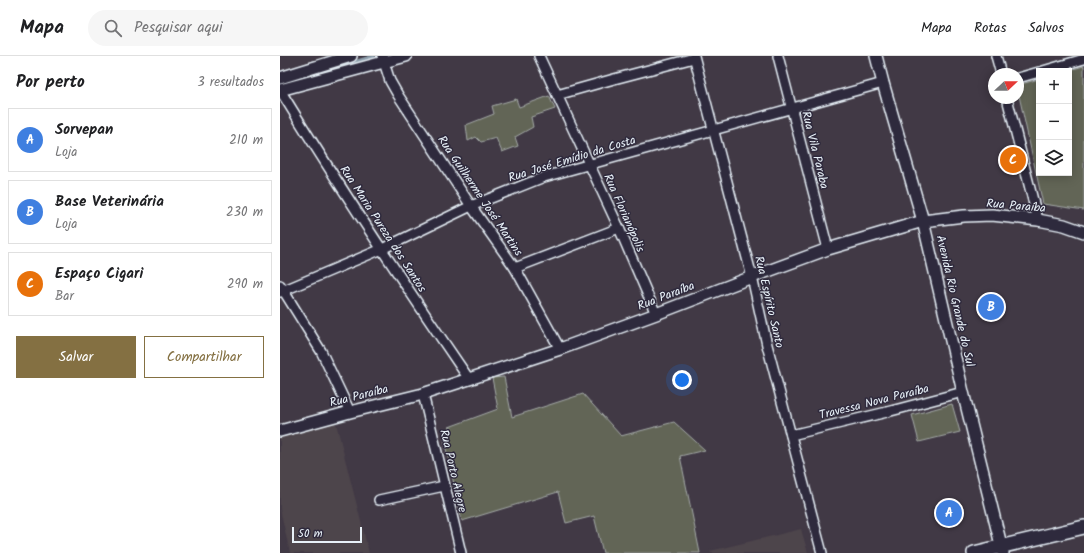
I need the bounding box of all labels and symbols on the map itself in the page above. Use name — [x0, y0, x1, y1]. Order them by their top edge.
north arrow — [988, 68, 1024, 104]
street label: Rua Vila Paraba — [796, 109, 834, 191]
street label: Rua José Emídio da Costa — [506, 130, 638, 187]
street label: Rua Guilherme José Martins — [432, 132, 528, 260]
pin: C — [1000, 145, 1026, 175]
street label: Rua Maria Pureza dos Santos — [335, 162, 431, 296]
street label: Rua Florianópolis — [598, 171, 650, 255]
street label: Rua Paraíba — [985, 194, 1047, 218]
street label: Avenida Rio Grande do Sul — [931, 233, 979, 369]
street label: Rua Espírito Santo — [749, 254, 789, 350]
street label: Rua Paraíba — [635, 276, 698, 316]
pin: B — [978, 292, 1004, 322]
your location — [672, 370, 692, 390]
street label: Rua Paraíba — [328, 379, 391, 412]
street label: Travessa Nova Paraíba — [817, 379, 931, 425]
street label: Rua Porto Alegre — [434, 428, 472, 515]
pin: A — [936, 498, 962, 528]
scale bar — [292, 525, 362, 544]

